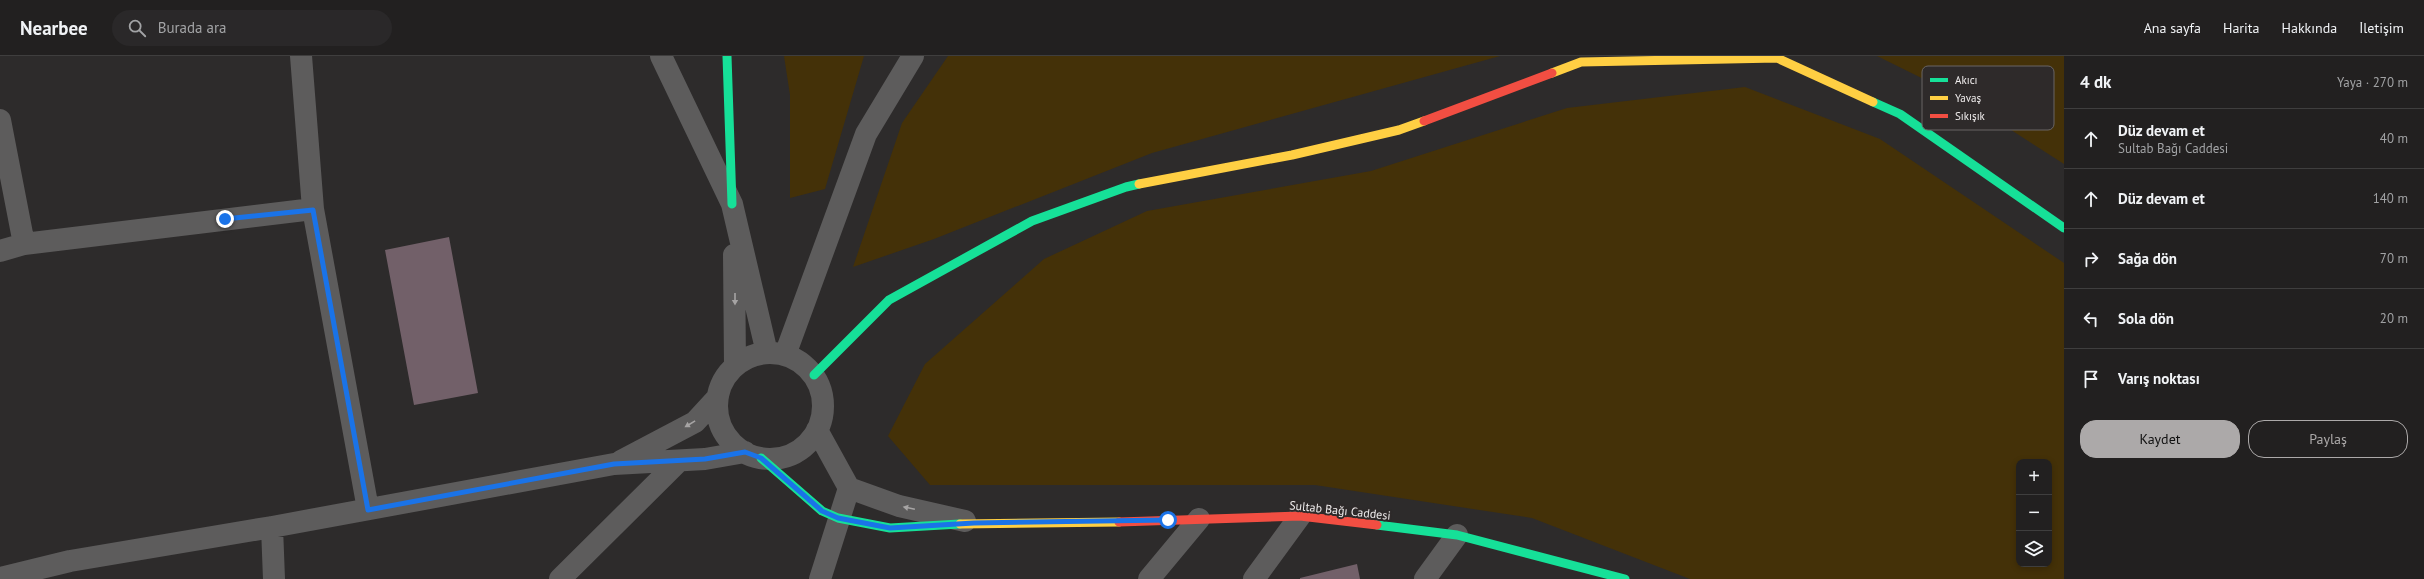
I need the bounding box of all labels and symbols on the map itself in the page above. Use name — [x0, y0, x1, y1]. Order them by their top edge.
legend — [1922, 66, 2054, 130]
text: Akıcı — [1955, 73, 1978, 87]
text: Yavaş — [1955, 91, 1982, 105]
text: Sıkışık — [1955, 109, 1986, 123]
route end — [216, 210, 234, 228]
one-way arrow — [732, 293, 738, 306]
one-way arrow — [684, 420, 696, 427]
street label: Sultab Bağı Caddesi — [1289, 497, 1391, 523]
one-way arrow — [903, 505, 915, 511]
route start — [1159, 511, 1177, 529]

